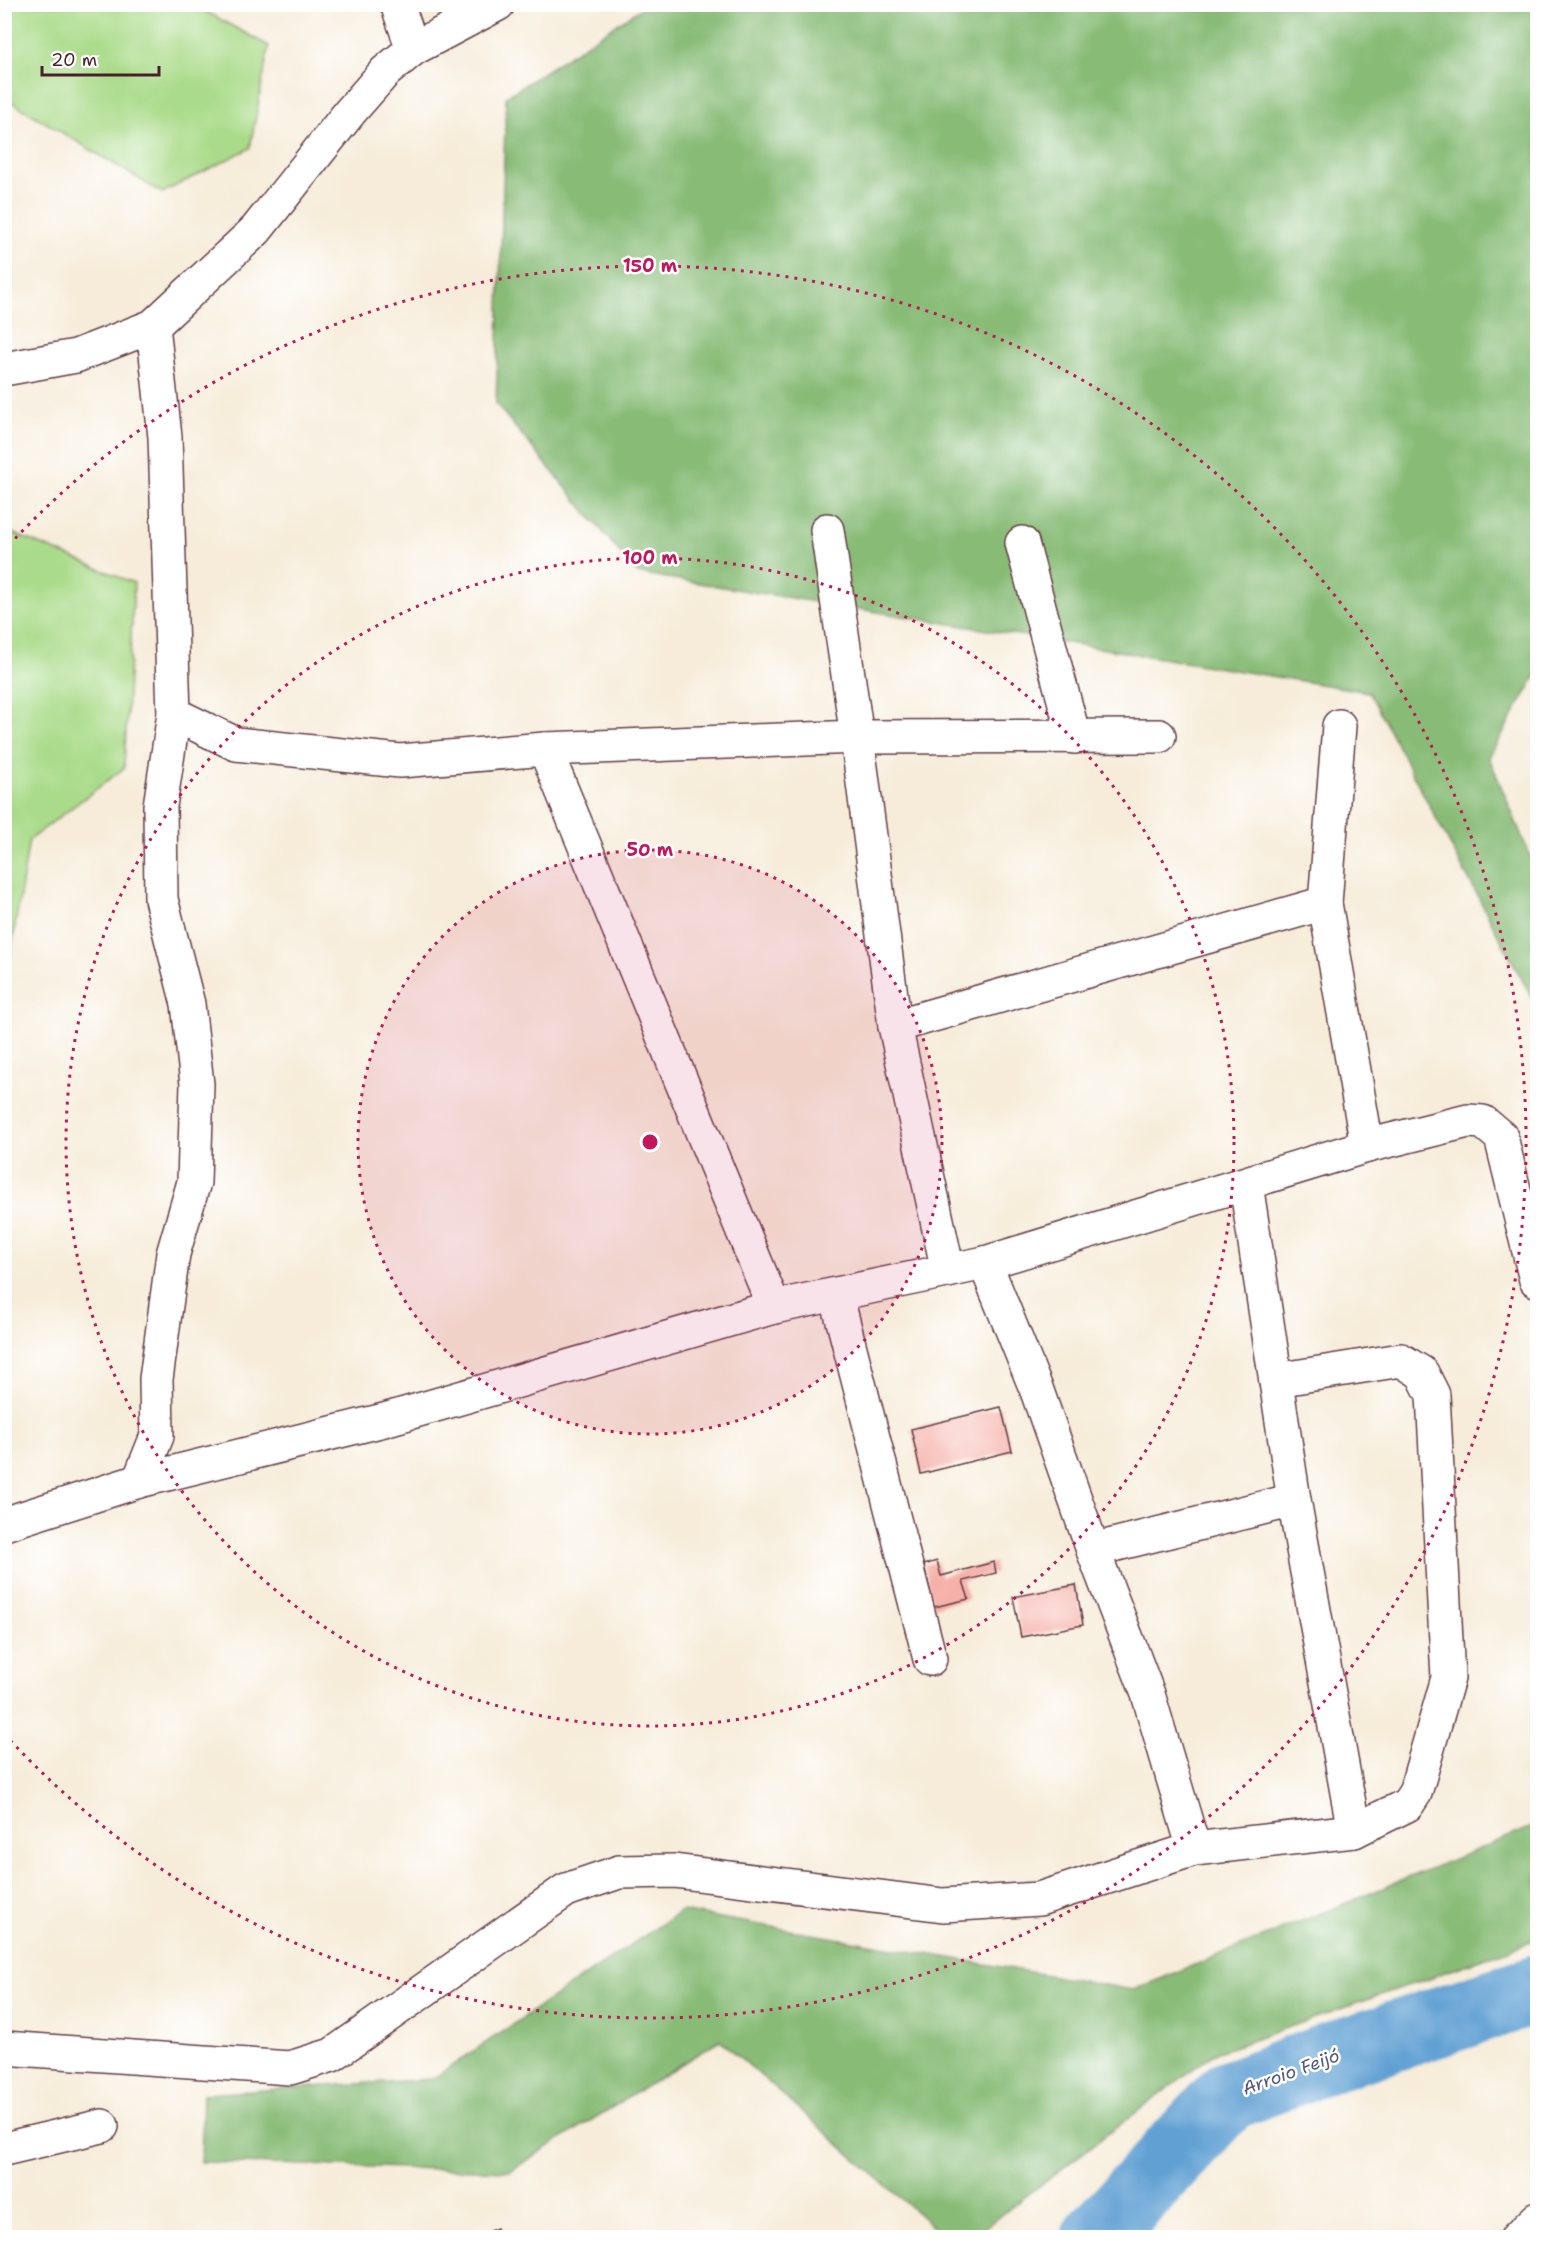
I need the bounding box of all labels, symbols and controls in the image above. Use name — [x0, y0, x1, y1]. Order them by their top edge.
scale bar — [42, 39, 159, 77]
text: 20 m — [51, 48, 97, 72]
text: 150 m — [623, 254, 678, 278]
text: 100 m — [622, 546, 678, 570]
text: 50 m — [627, 838, 674, 862]
centre of rings — [640, 1132, 660, 1152]
water label: Arroio Feijó — [1239, 2043, 1343, 2101]

